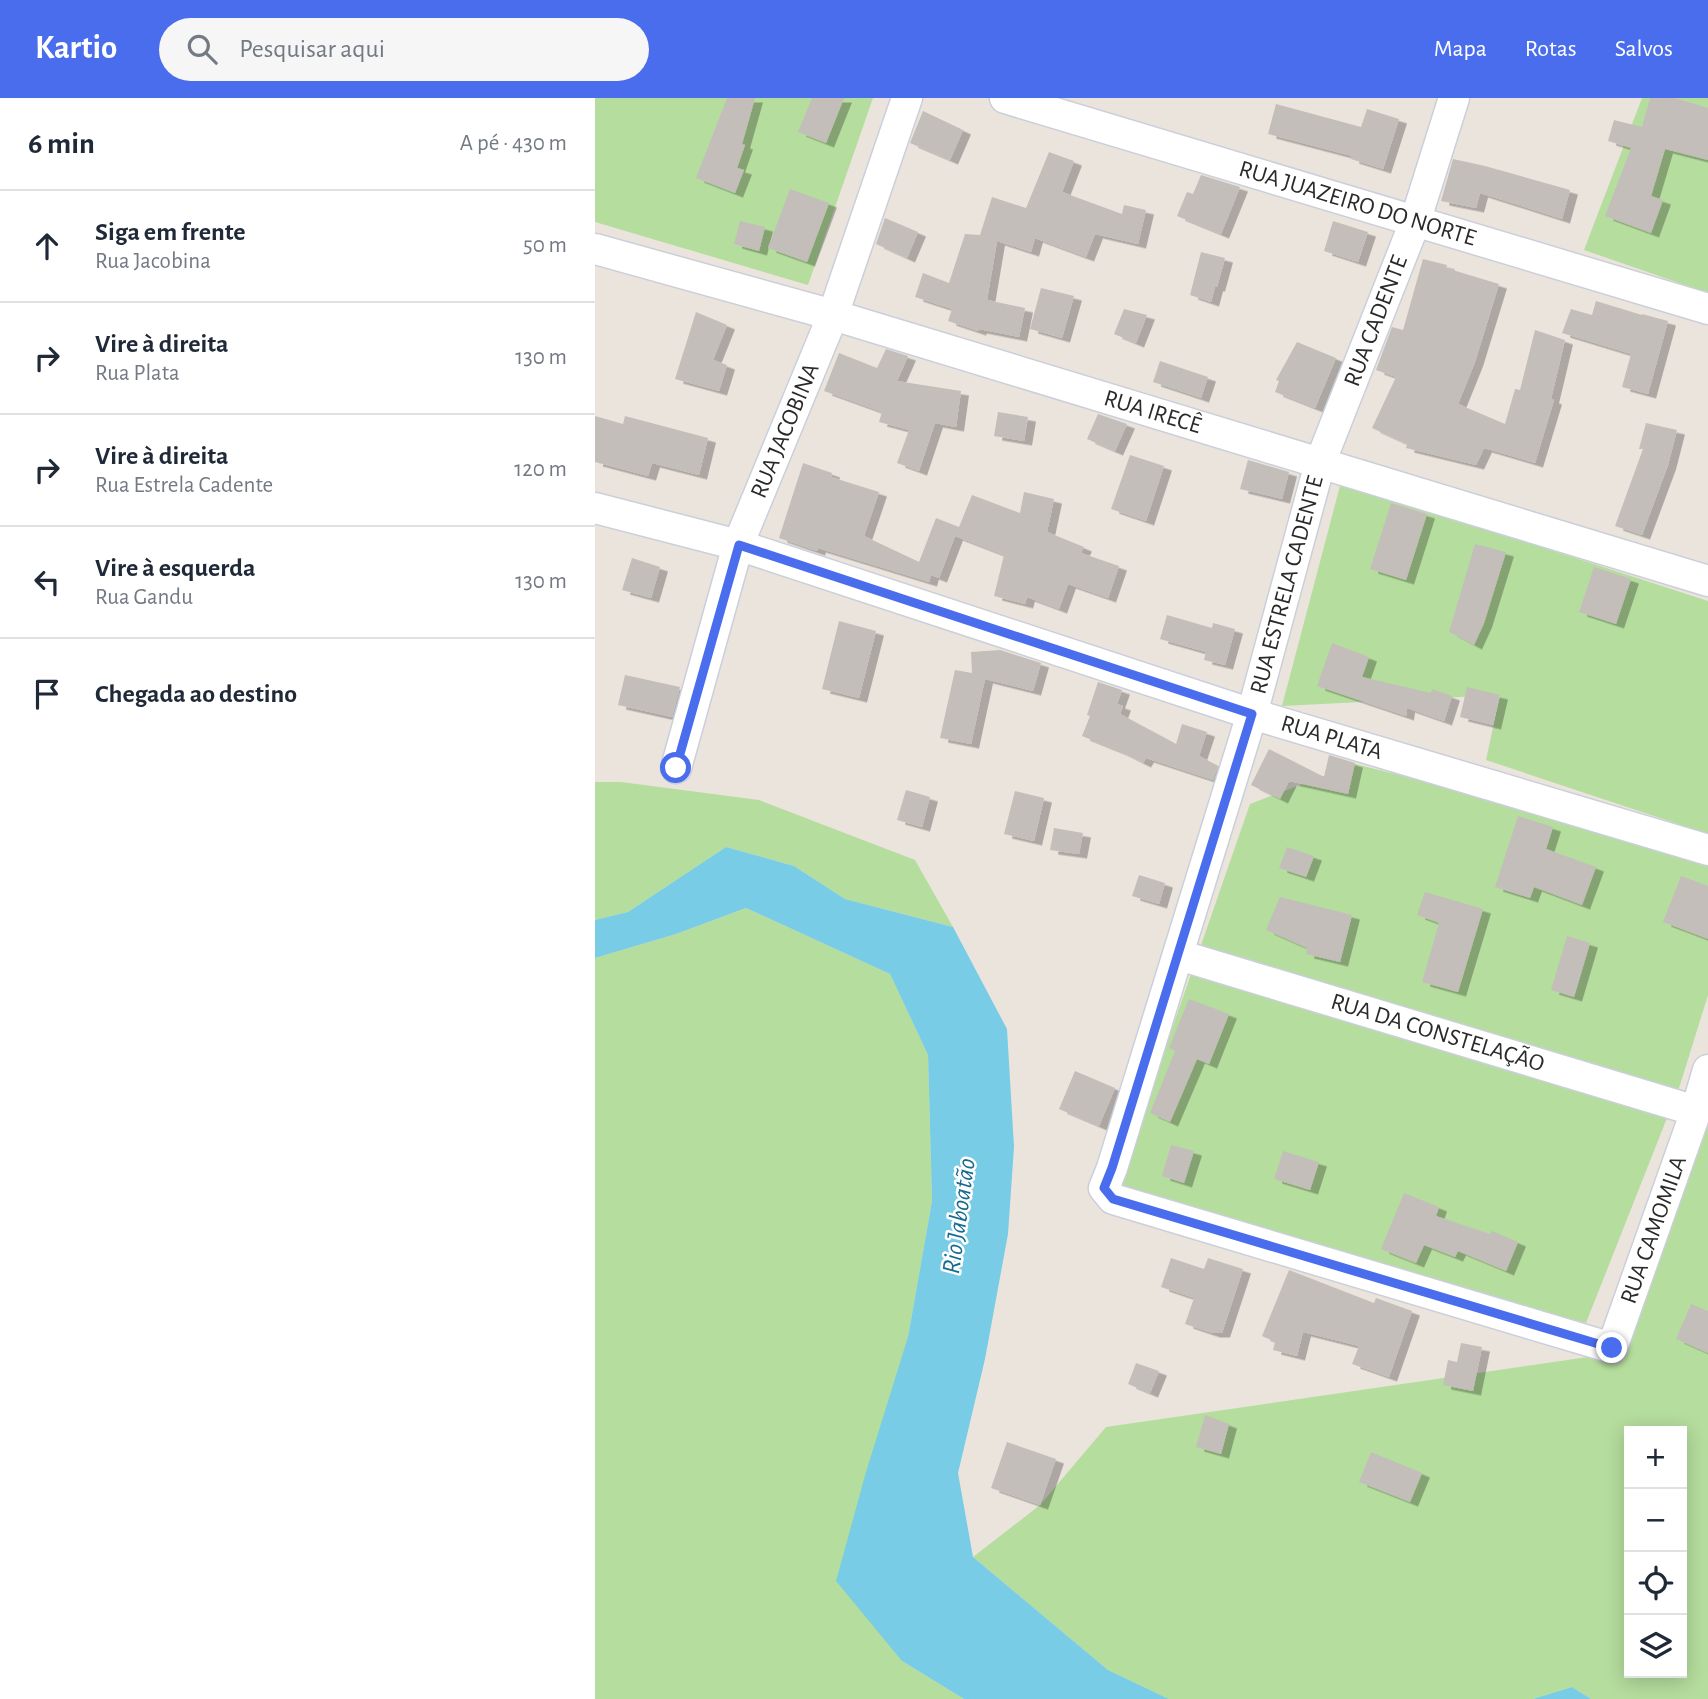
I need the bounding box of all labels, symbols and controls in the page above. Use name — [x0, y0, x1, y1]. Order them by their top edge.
search box — [159, 18, 649, 81]
icon: search — [183, 30, 221, 68]
text: Kartio — [35, 32, 117, 65]
text: Pesquisar aqui — [239, 36, 385, 62]
text: Mapa — [1434, 37, 1487, 61]
text: Rotas — [1525, 37, 1577, 61]
text: Salvos — [1615, 37, 1673, 61]
text: 6 min — [28, 129, 95, 159]
text: A pé · 430 m — [460, 132, 567, 155]
street label: RUA JUAZEIRO DO NORTE — [1236, 157, 1479, 251]
text: Siga em frente — [95, 219, 246, 245]
icon: ahead — [28, 227, 66, 265]
text: 50 m — [523, 234, 567, 257]
text: Rua Jacobina — [95, 250, 211, 273]
street label: RUA CADENTE — [1340, 252, 1412, 390]
text: Vire à direita — [95, 331, 229, 357]
icon: right — [28, 339, 66, 377]
text: 130 m — [515, 346, 567, 369]
street label: RUA JACOBINA — [747, 360, 824, 502]
text: Rua Plata — [95, 362, 180, 385]
street label: RUA IRECÊ — [1101, 386, 1205, 438]
text: Vire à direita — [95, 443, 229, 469]
icon: right — [28, 451, 66, 489]
text: 120 m — [514, 458, 567, 481]
street label: RUA ESTRELA CADENTE — [1246, 473, 1328, 697]
text: Rua Estrela Cadente — [95, 474, 273, 497]
text: Vire à esquerda — [95, 555, 256, 581]
icon: left — [28, 563, 66, 601]
text: 130 m — [515, 570, 567, 593]
text: Rua Gandu — [95, 586, 193, 609]
icon: arrive — [28, 675, 66, 713]
text: Chegada ao destino — [95, 681, 297, 707]
street label: RUA PLATA — [1278, 711, 1385, 764]
route start — [660, 752, 691, 783]
street label: RUA DA CONSTELAÇÃO — [1328, 990, 1547, 1076]
street label: RUA CAMOMILA — [1617, 1153, 1691, 1307]
water label: Rio Jaboatão — [938, 1156, 980, 1276]
route end — [1596, 1332, 1627, 1363]
map controls — [1624, 1426, 1687, 1678]
button: + — [1624, 1426, 1687, 1489]
button: − — [1624, 1489, 1687, 1552]
button: locate — [1624, 1552, 1687, 1615]
button: layers — [1624, 1615, 1687, 1678]

